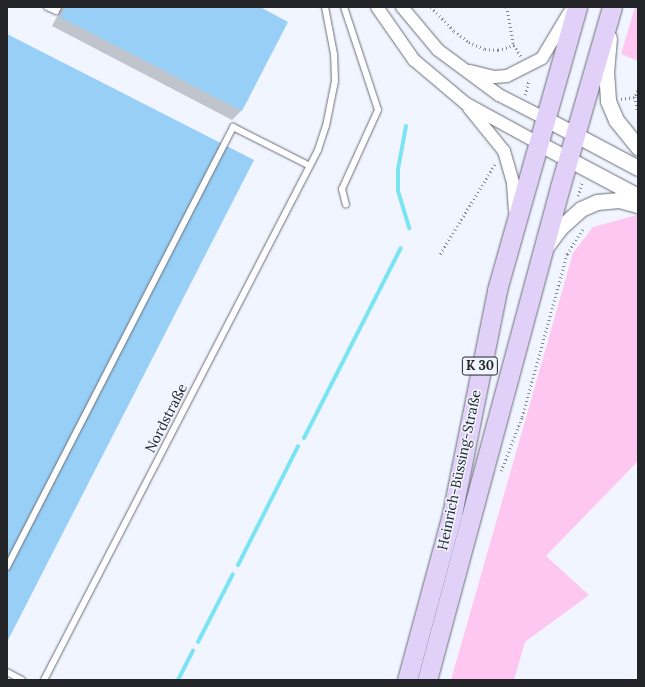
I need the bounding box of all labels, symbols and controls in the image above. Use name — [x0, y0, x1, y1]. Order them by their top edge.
road number: K 30 — [461, 355, 499, 377]
street label: Nordstraße — [141, 381, 191, 455]
street label: Heinrich-Büssing-Straße — [434, 388, 484, 552]

